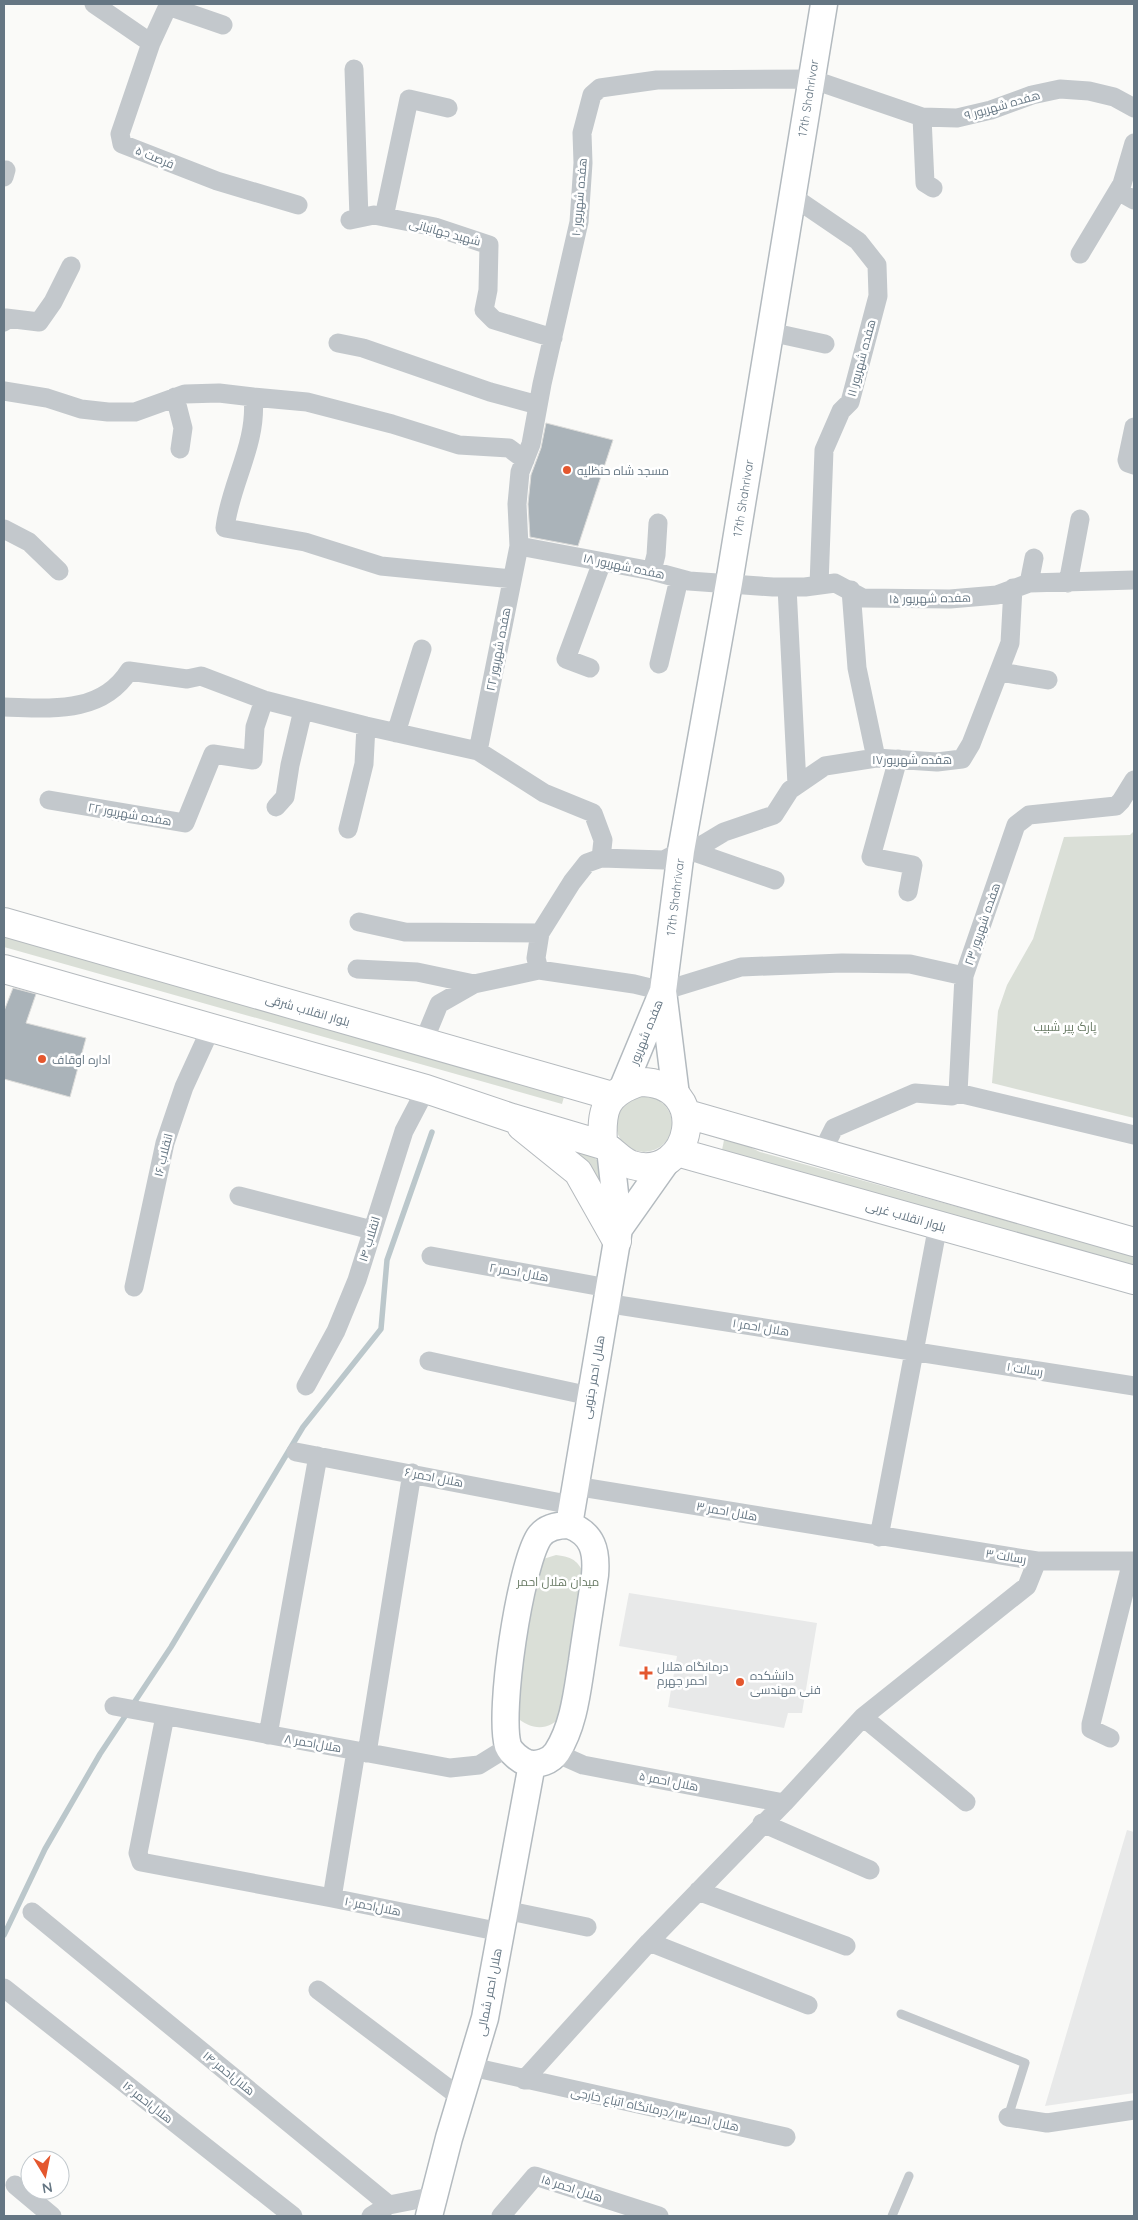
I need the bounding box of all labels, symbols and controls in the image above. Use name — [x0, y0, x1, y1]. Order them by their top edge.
street label: 17th Shahrivar — [795, 58, 822, 138]
street label: هفده شهریور ۹ — [962, 87, 1042, 123]
street label: فرصت ۵ — [133, 142, 177, 172]
street label: هفده شهریور ۱۰ — [568, 157, 590, 237]
street label: شهید جهانبانی — [408, 215, 482, 249]
street label: هفده شهریور ۱۱ — [843, 318, 879, 398]
street label: 17th Shahrivar — [730, 458, 757, 538]
place label: مسجد شاه حنظلیه — [577, 463, 669, 478]
marker: مسجد شاه حنظلیه — [561, 464, 573, 476]
street label: هفده شهریور ۱۸ — [582, 550, 666, 582]
street label: هفده شهریور ۱۵ — [889, 590, 971, 606]
street label: هفده شهریور ۲۲ — [483, 606, 513, 692]
street label: هفده شهریور۱۷ — [872, 752, 952, 767]
street label: هفده شهریور ۲۲ — [87, 799, 173, 829]
street label: 17th Shahrivar — [663, 857, 687, 937]
street label: هفده شهریور ۲۳ — [961, 881, 1003, 967]
street label: بلوار انقلاب شرقی — [264, 991, 352, 1029]
street label: هفده شهریور — [626, 997, 666, 1068]
park label: پارک پیر شبیب — [1034, 1019, 1097, 1036]
place label: اداره اوقاف — [52, 1052, 111, 1067]
marker: اداره اوقاف — [36, 1053, 48, 1065]
street label: انقلاب ۱۶ — [150, 1132, 176, 1178]
street label: بلوار انقلاب غربی — [864, 1197, 948, 1235]
street label: انقلاب ۱۴ — [355, 1215, 383, 1263]
street label: هلال احمر ۲ — [488, 1259, 550, 1285]
street label: هلال احمر ۱ — [731, 1315, 791, 1339]
street label: هلال احمر جنوبی — [578, 1334, 608, 1420]
street label: رسالت ۱ — [1006, 1359, 1044, 1379]
street label: هلال احمر ۶ — [403, 1464, 465, 1490]
street label: هلال احمر ۳ — [695, 1498, 759, 1524]
street label: رسالت ۳ — [985, 1545, 1027, 1567]
park label: میدان هلال احمر — [516, 1574, 599, 1589]
place label: درمانگاه هلال احمر جهرم — [657, 1659, 729, 1689]
marker: درمانگاه هلال احمر جهرم — [639, 1666, 653, 1680]
place label: دانشکده فنی مهندسی — [750, 1668, 821, 1697]
marker: دانشکده فنی مهندسی — [734, 1676, 746, 1688]
street label: هلال‌احمر ۸ — [283, 1731, 343, 1755]
street label: هلال احمر ۵ — [638, 1768, 700, 1794]
street label: هلال‌احمر ۱۰ — [344, 1893, 402, 1919]
street label: هلال احمر شمالی — [473, 1947, 505, 2037]
street label: هلال‌احمر ۱۴ — [200, 2048, 258, 2098]
street label: هلال‌احمر ۱۶ — [120, 2078, 176, 2126]
street label: هلال احمر ۱۳/درمانگاه اتباع خارجی — [569, 2084, 740, 2135]
north arrow — [20, 2150, 70, 2200]
street label: هلال احمر ۱۵ — [539, 2171, 605, 2205]
text: N — [41, 2178, 54, 2198]

